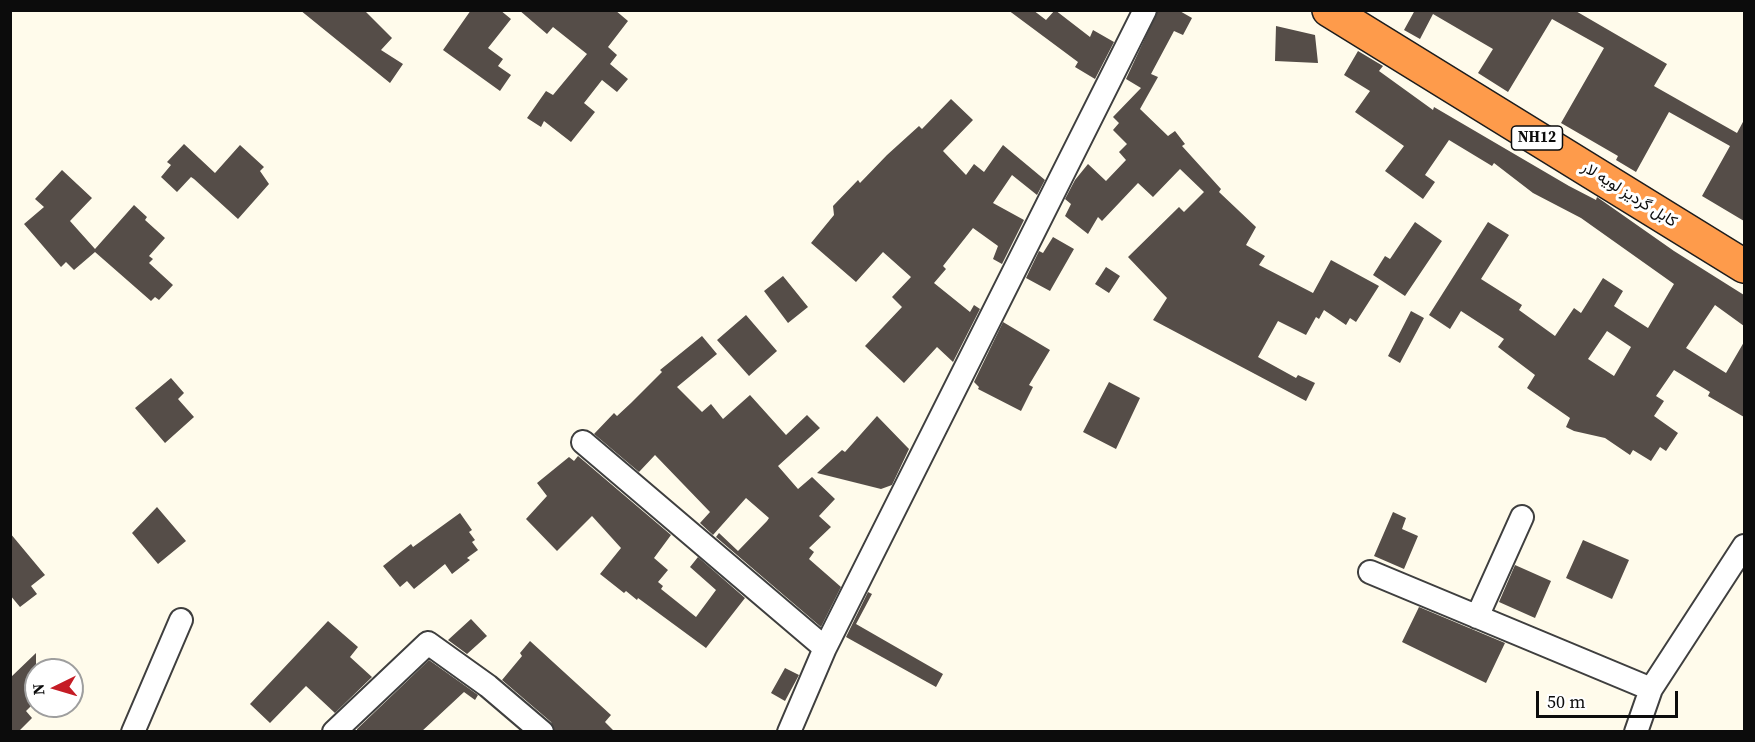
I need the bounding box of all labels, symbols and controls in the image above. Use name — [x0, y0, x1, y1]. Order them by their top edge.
road number: NH12 — [1512, 126, 1562, 150]
street label: کابل گردیز لویه لار — [1578, 158, 1680, 232]
north arrow — [24, 658, 84, 718]
scale bar — [1539, 679, 1682, 717]
text: N — [27, 683, 50, 696]
text: 50 m — [1547, 689, 1585, 714]

